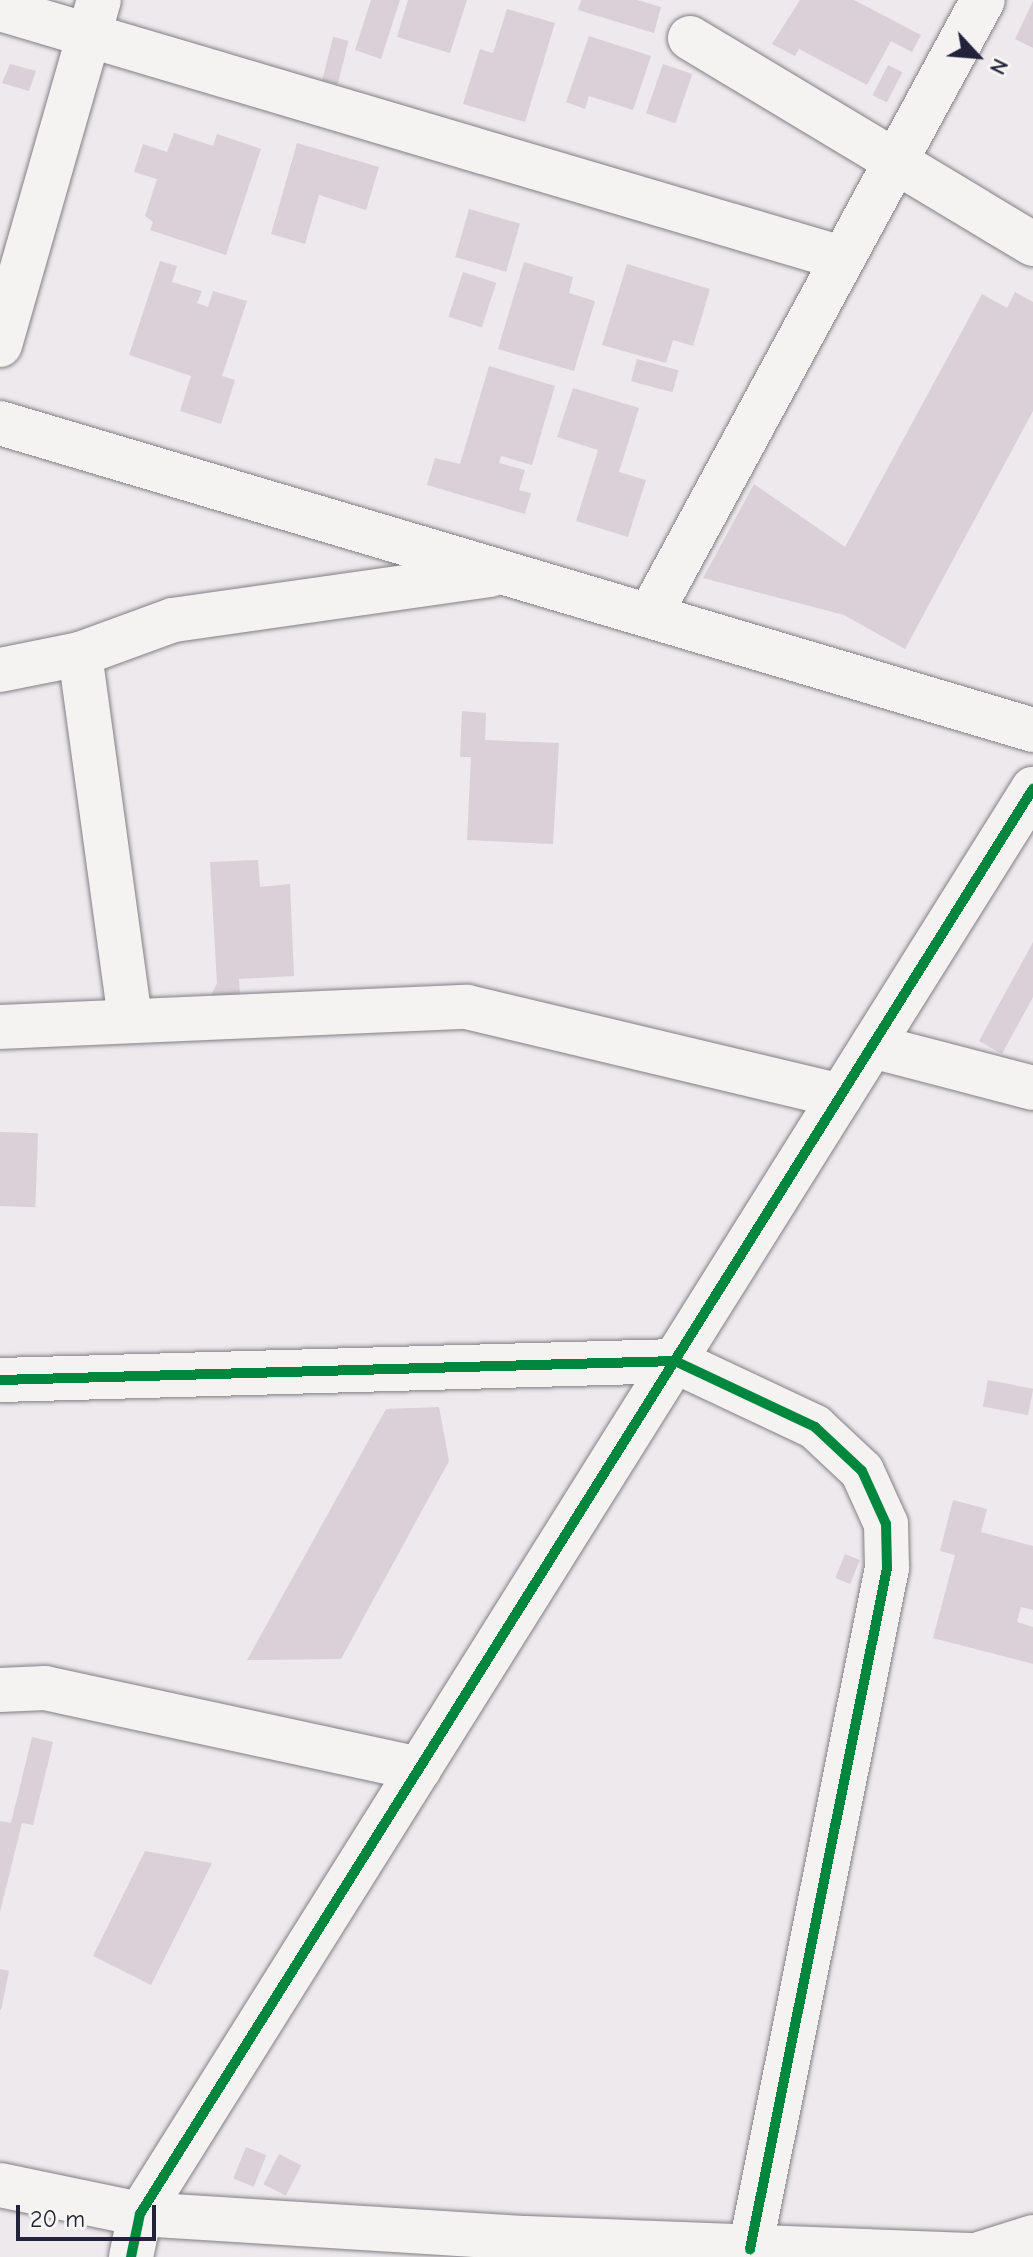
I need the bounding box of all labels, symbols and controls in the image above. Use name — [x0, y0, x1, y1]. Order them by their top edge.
north arrow — [937, 16, 1017, 96]
text: N — [984, 54, 1013, 79]
scale bar — [20, 2189, 160, 2239]
text: 20 m — [30, 2205, 85, 2233]

